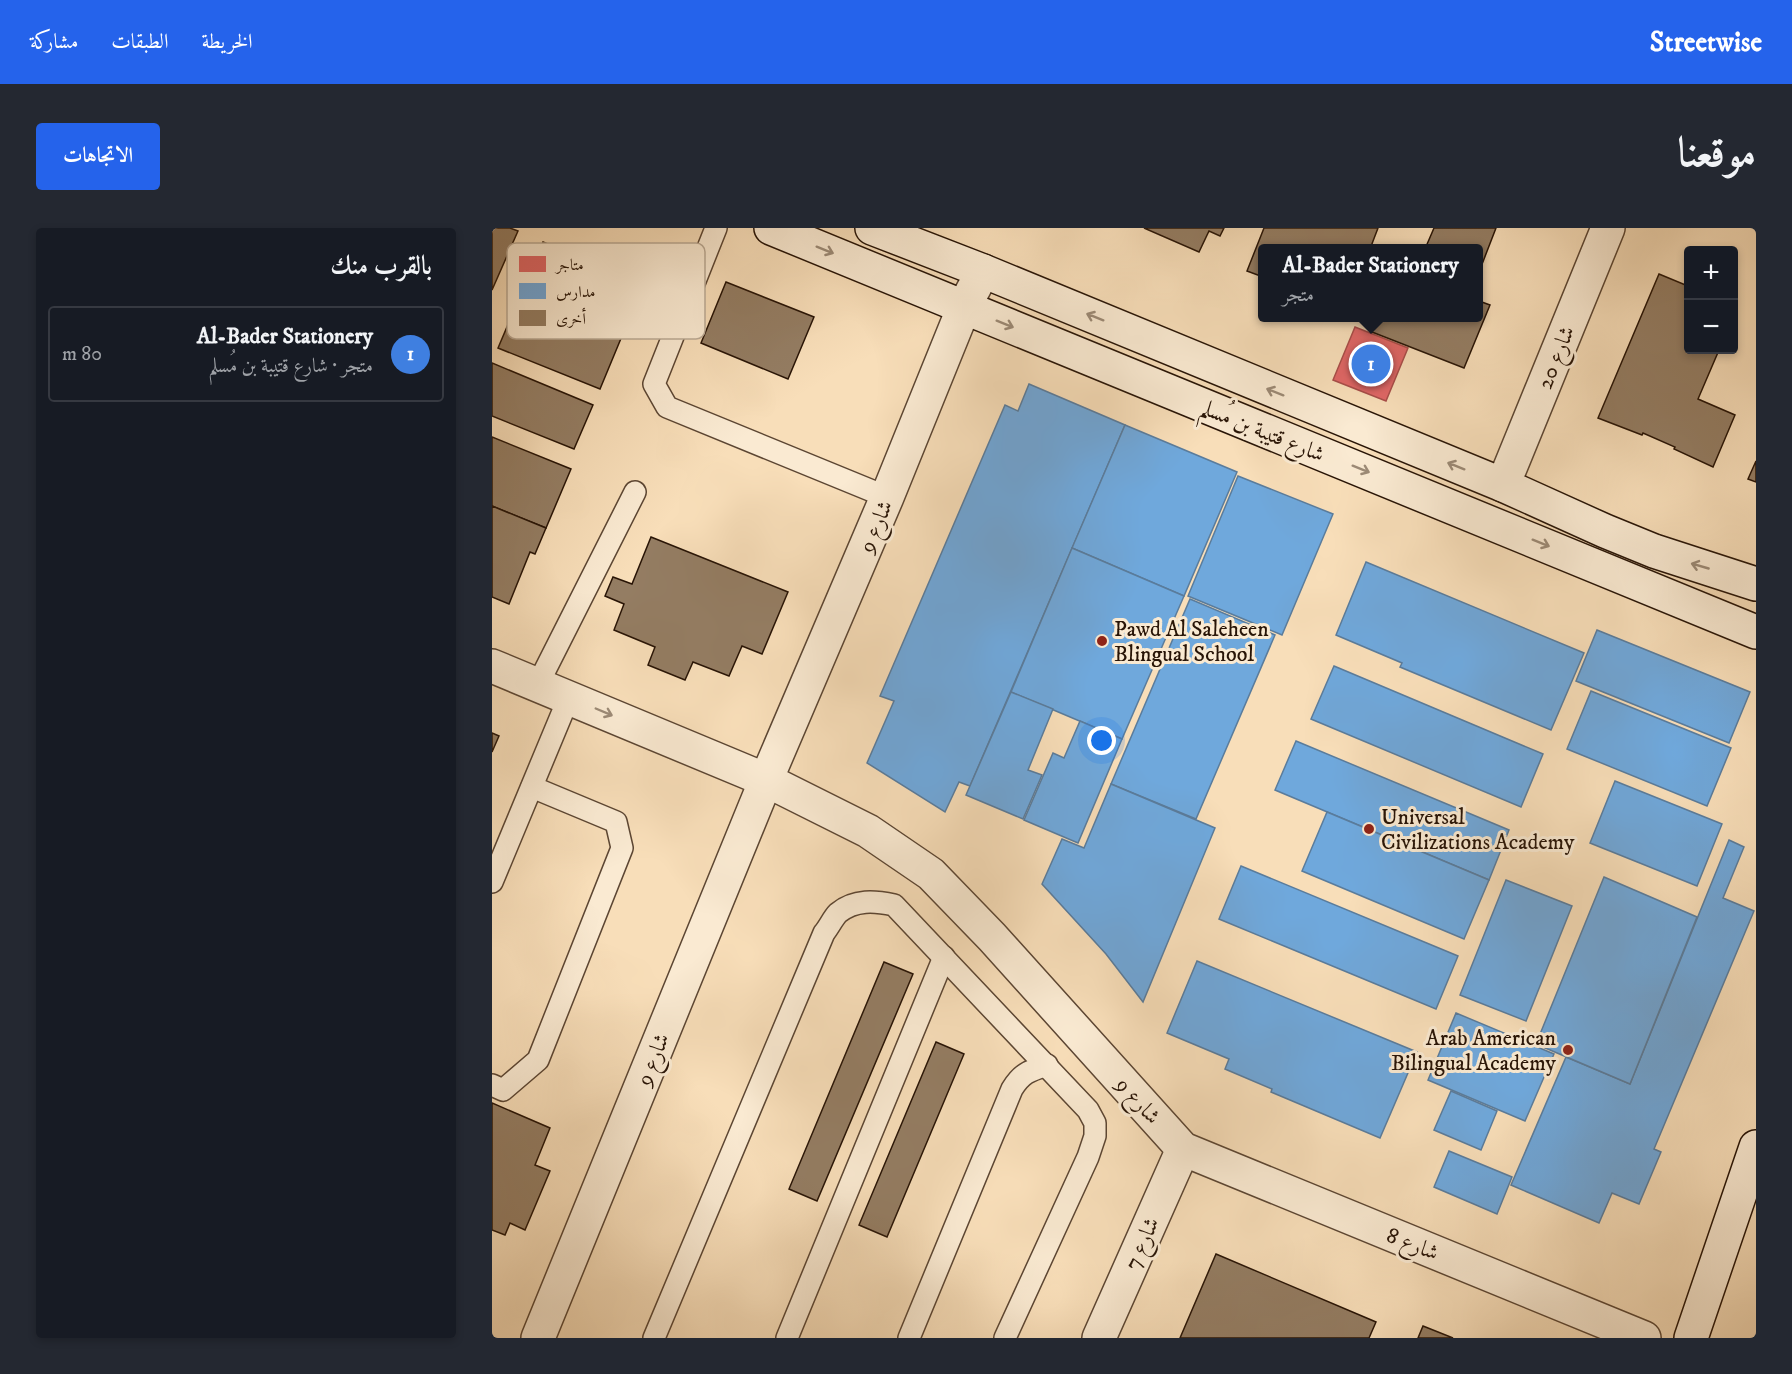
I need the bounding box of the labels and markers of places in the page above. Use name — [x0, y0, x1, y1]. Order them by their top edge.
pin: 1 — [1352, 342, 1390, 386]
place label: Pawd Al Saleheen Blingual School — [1114, 616, 1269, 668]
marker: Pawd Al Saleheen Blingual School — [1095, 634, 1109, 648]
place label: Universal Civilizations Academy — [1381, 804, 1575, 856]
marker: Universal Civilizations Academy — [1362, 822, 1376, 836]
place label: Arab American Bilingual Academy — [1391, 1025, 1557, 1077]
marker: Arab American Bilingual Academy — [1561, 1043, 1575, 1057]

